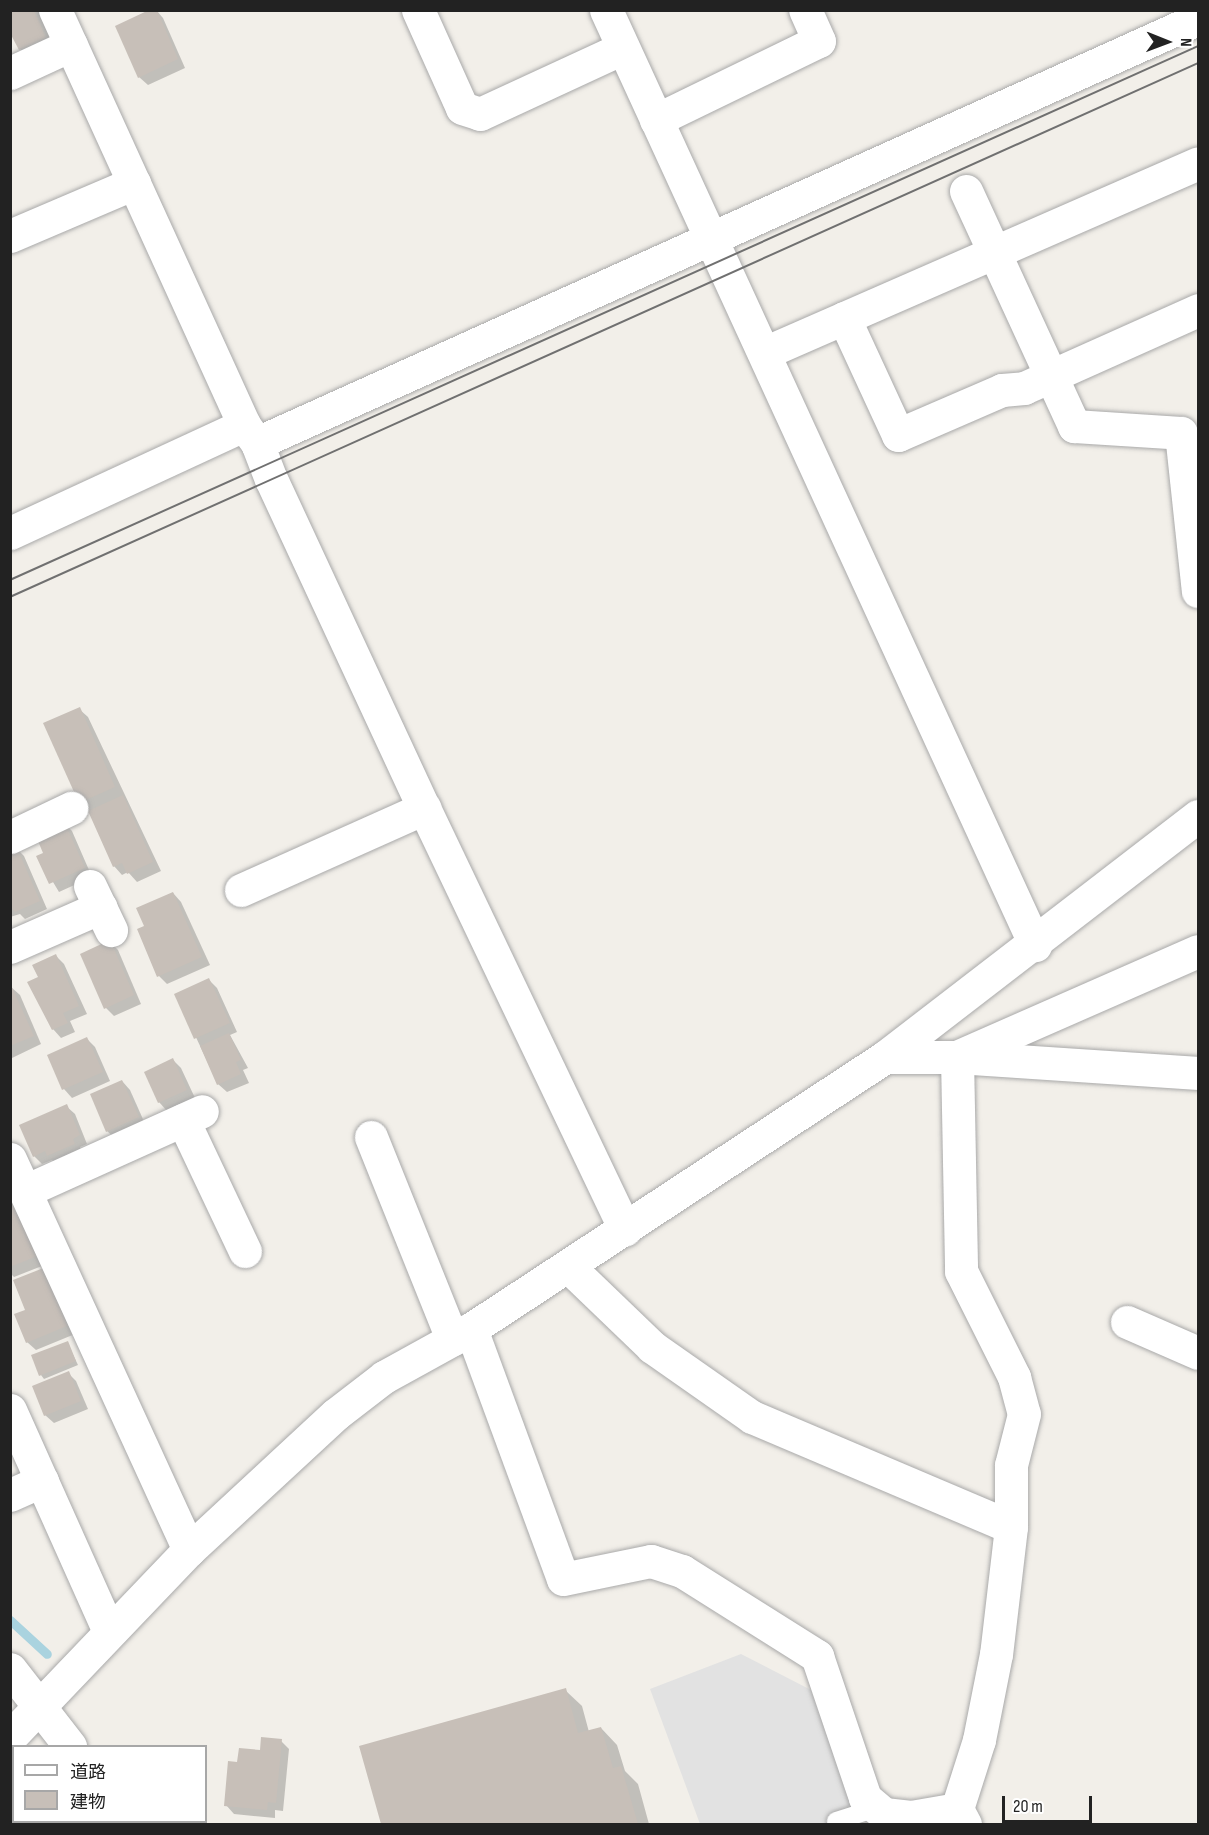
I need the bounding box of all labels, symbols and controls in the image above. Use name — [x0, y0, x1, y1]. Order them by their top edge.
north arrow — [1137, 12, 1197, 72]
text: N — [1176, 38, 1195, 47]
legend — [12, 1745, 207, 1823]
text: 道路 — [70, 1762, 106, 1783]
scale bar — [1005, 1784, 1095, 1822]
text: 建物 — [70, 1792, 106, 1813]
text: 20 m — [1013, 1796, 1043, 1817]

